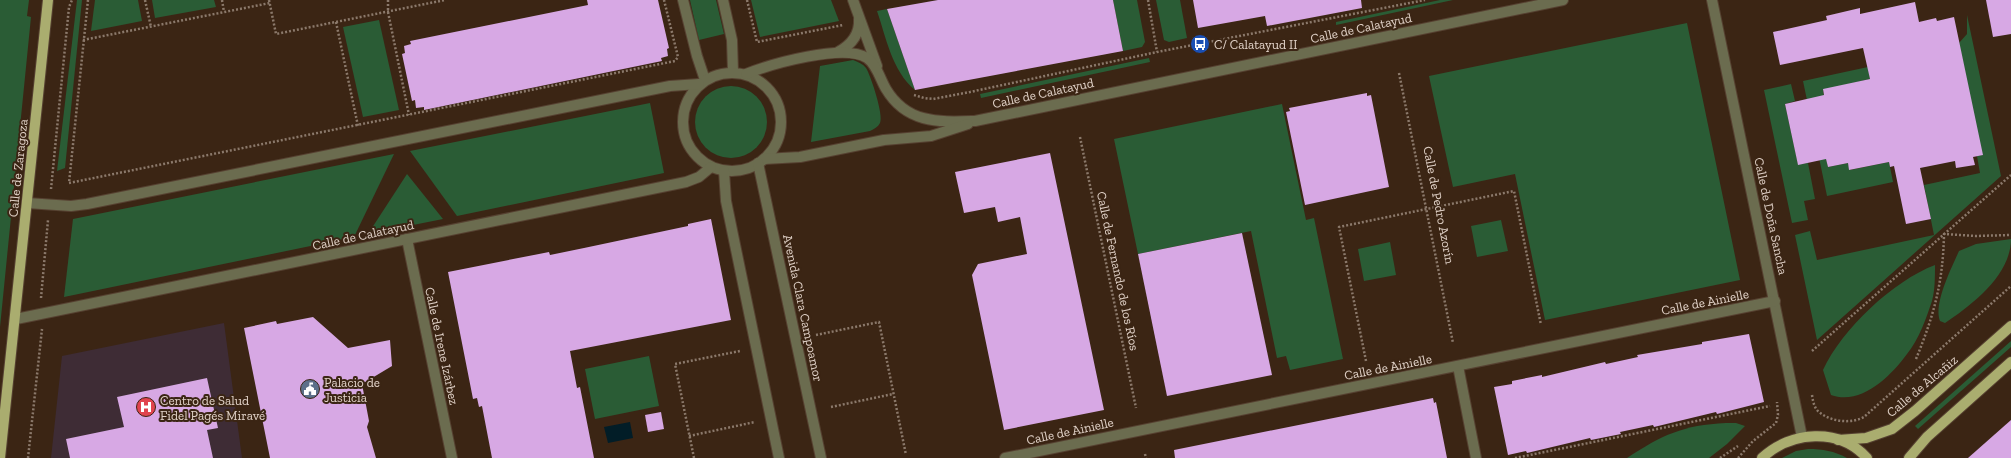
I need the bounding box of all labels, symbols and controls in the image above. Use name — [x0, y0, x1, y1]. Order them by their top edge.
street label: Calle de Calatayud — [1309, 10, 1413, 46]
bus stop icon: C/ Calatayud II — [1189, 33, 1211, 55]
place label: C/ Calatayud II — [1214, 37, 1297, 52]
street label: Calle de Calatayud — [991, 75, 1095, 111]
street label: Calle de Zaragoza — [5, 118, 31, 218]
street label: Calle de Pedro Azorín — [1420, 145, 1458, 266]
street label: Calle de Doña Sancha — [1751, 156, 1791, 277]
street label: Calle de Fernando de los Ríos — [1094, 190, 1142, 352]
street label: Calle de Calatayud — [311, 217, 415, 253]
street label: Avenida Clara Campoamor — [780, 233, 826, 383]
street label: Calle de Irene Izárbez — [422, 286, 462, 406]
street label: Calle de Ainielle — [1660, 286, 1750, 318]
street label: Calle de Ainielle — [1343, 351, 1433, 383]
street label: Calle de Alcañiz — [1884, 352, 1960, 420]
place label: Palacio de Justicia — [324, 375, 380, 405]
public building icon: Palacio de Justicia — [299, 378, 321, 400]
place label: Centro de Salud Fidel Pagés Miravé — [160, 393, 265, 423]
hospital icon: Centro de Salud Fidel Pagés Miravé — [135, 396, 157, 418]
street label: Calle de Ainielle — [1025, 414, 1115, 448]

